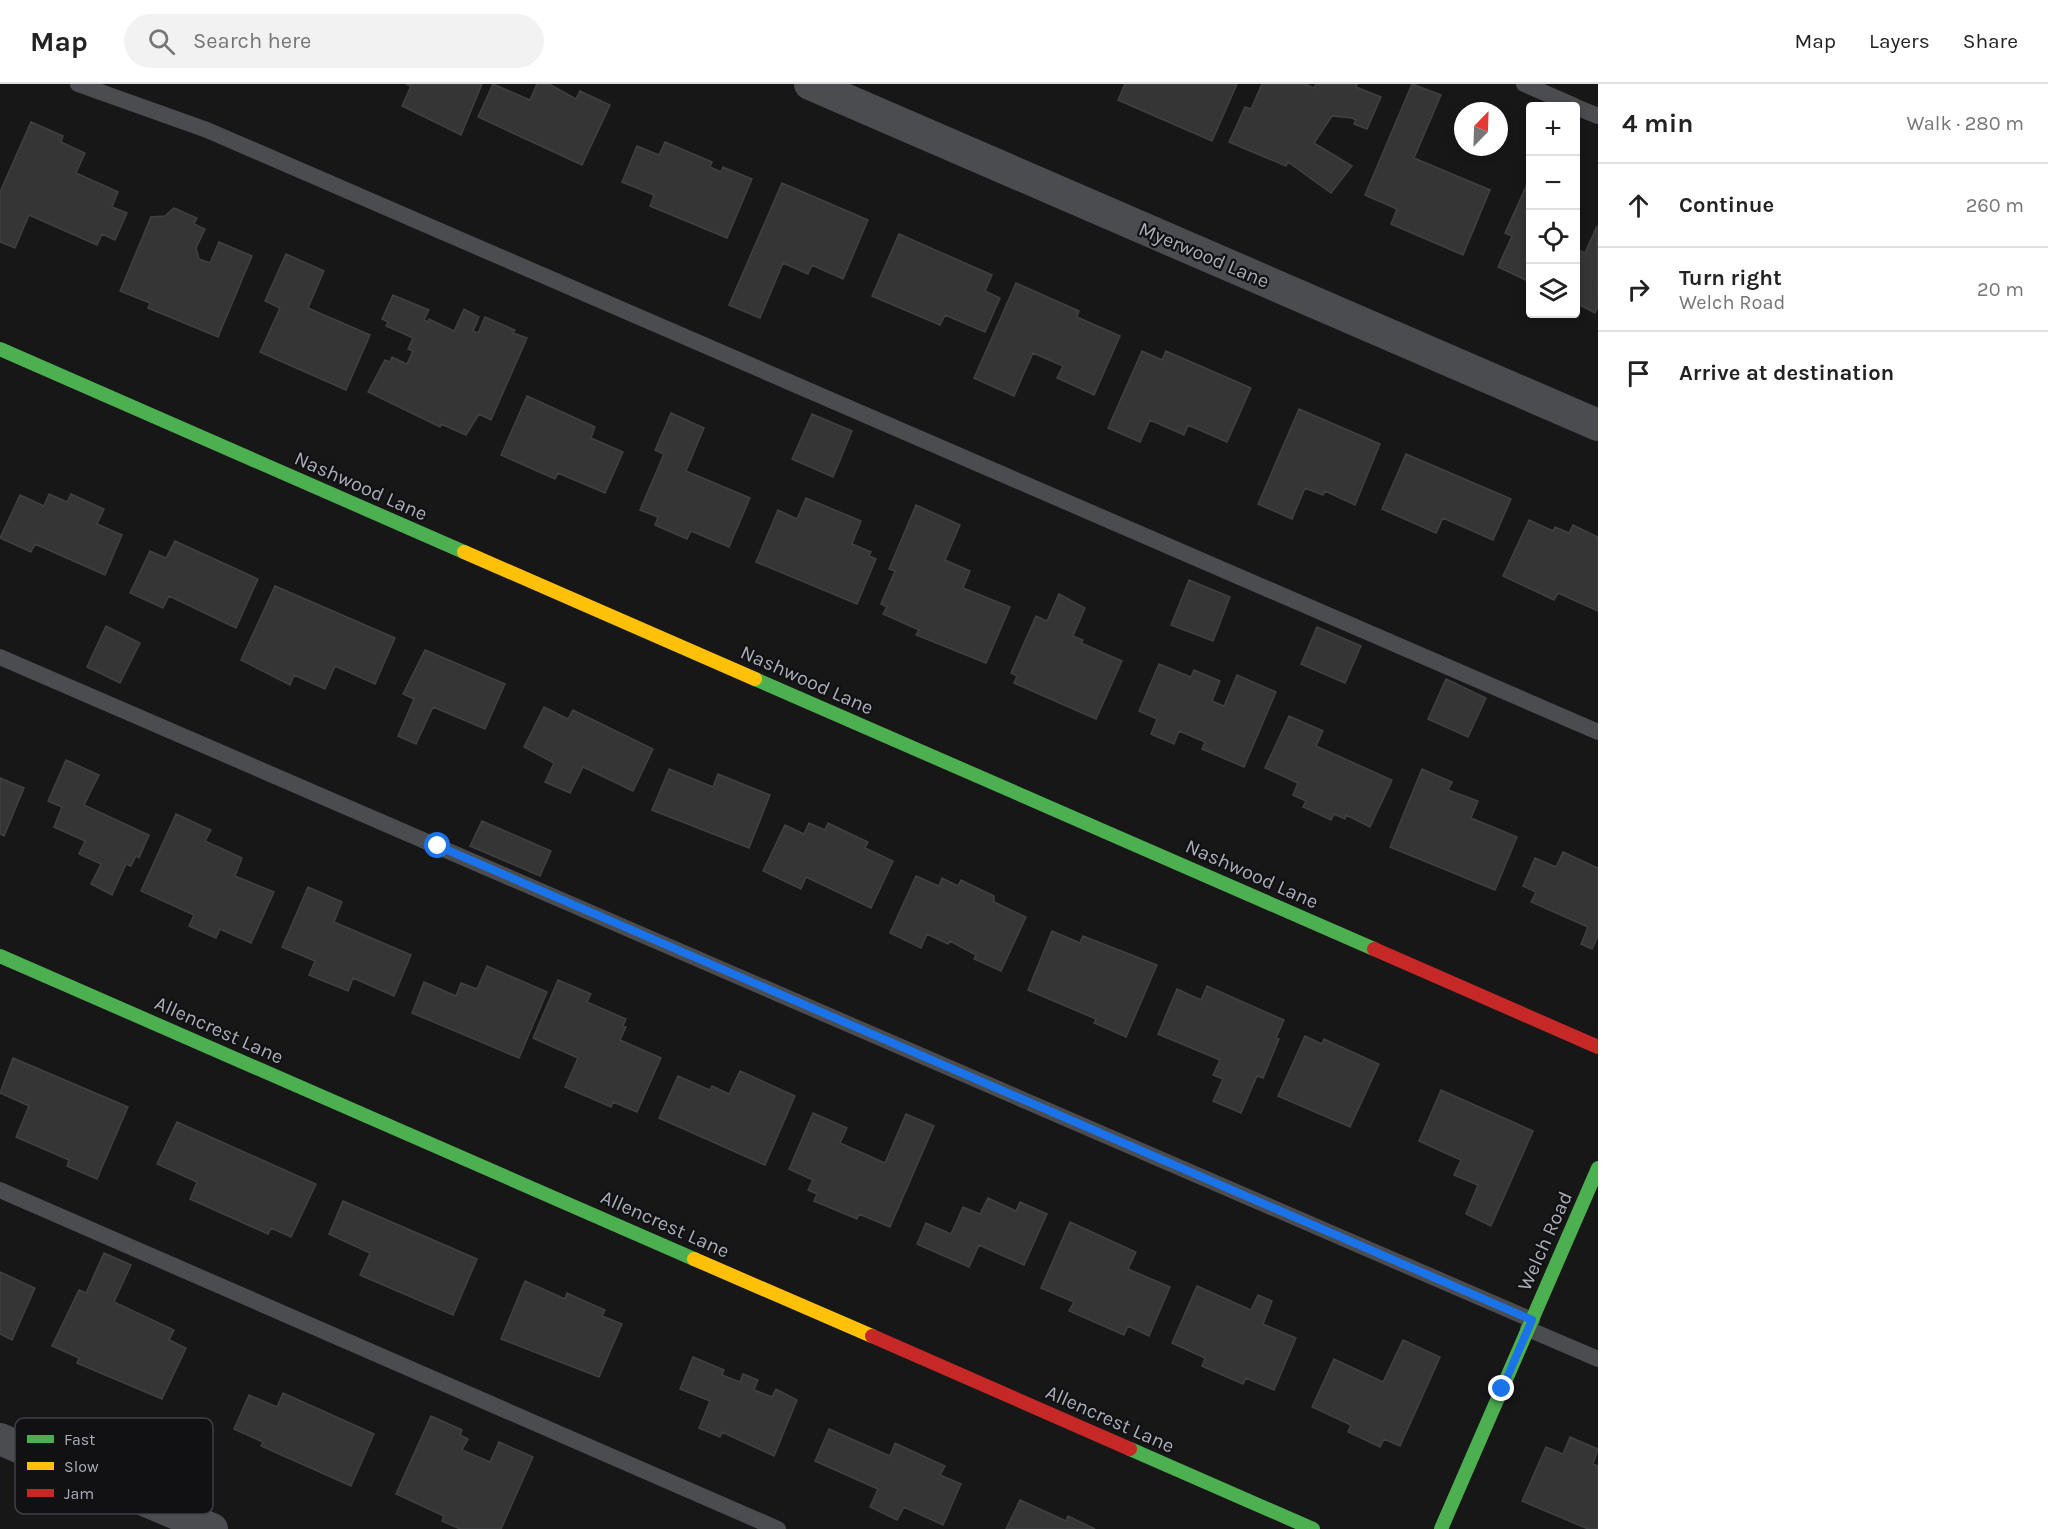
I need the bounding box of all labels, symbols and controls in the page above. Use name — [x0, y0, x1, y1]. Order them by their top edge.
search box — [124, 14, 544, 68]
text: Map — [30, 25, 88, 58]
icon: search — [145, 25, 178, 58]
text: Search here — [193, 28, 311, 54]
text: Map — [1794, 29, 1836, 53]
text: Layers — [1869, 29, 1930, 53]
text: Share — [1963, 29, 2018, 53]
north arrow — [1454, 102, 1508, 156]
map controls — [1526, 102, 1580, 318]
button: + — [1526, 102, 1580, 156]
text: 4 min — [1622, 108, 1693, 139]
text: Walk · 280 m — [1907, 112, 2024, 135]
button: − — [1526, 156, 1580, 210]
icon: ahead — [1622, 189, 1655, 222]
text: Continue — [1679, 192, 1774, 218]
text: 260 m — [1966, 194, 2024, 217]
button: locate — [1526, 210, 1580, 264]
street label: Myerwood Lane — [1135, 217, 1273, 293]
button: layers — [1526, 264, 1580, 318]
text: Turn right — [1679, 265, 1782, 291]
icon: right — [1622, 273, 1655, 306]
text: 20 m — [1977, 278, 2024, 301]
text: Welch Road — [1679, 291, 1785, 314]
icon: arrive — [1622, 357, 1655, 390]
text: Arrive at destination — [1679, 360, 1894, 386]
street label: Nashwood Lane — [291, 446, 431, 526]
street label: Nashwood Lane — [737, 640, 877, 720]
route start — [424, 832, 450, 858]
street label: Nashwood Lane — [1182, 834, 1322, 914]
street label: Allencrest Lane — [151, 991, 287, 1069]
street label: Allencrest Lane — [597, 1185, 733, 1263]
street label: Welch Road — [1513, 1188, 1577, 1294]
route end — [1488, 1375, 1514, 1401]
street label: Allencrest Lane — [1042, 1380, 1178, 1458]
legend — [15, 1418, 213, 1514]
text: Fast — [64, 1430, 95, 1449]
text: Slow — [64, 1457, 99, 1476]
text: Jam — [64, 1484, 94, 1503]

